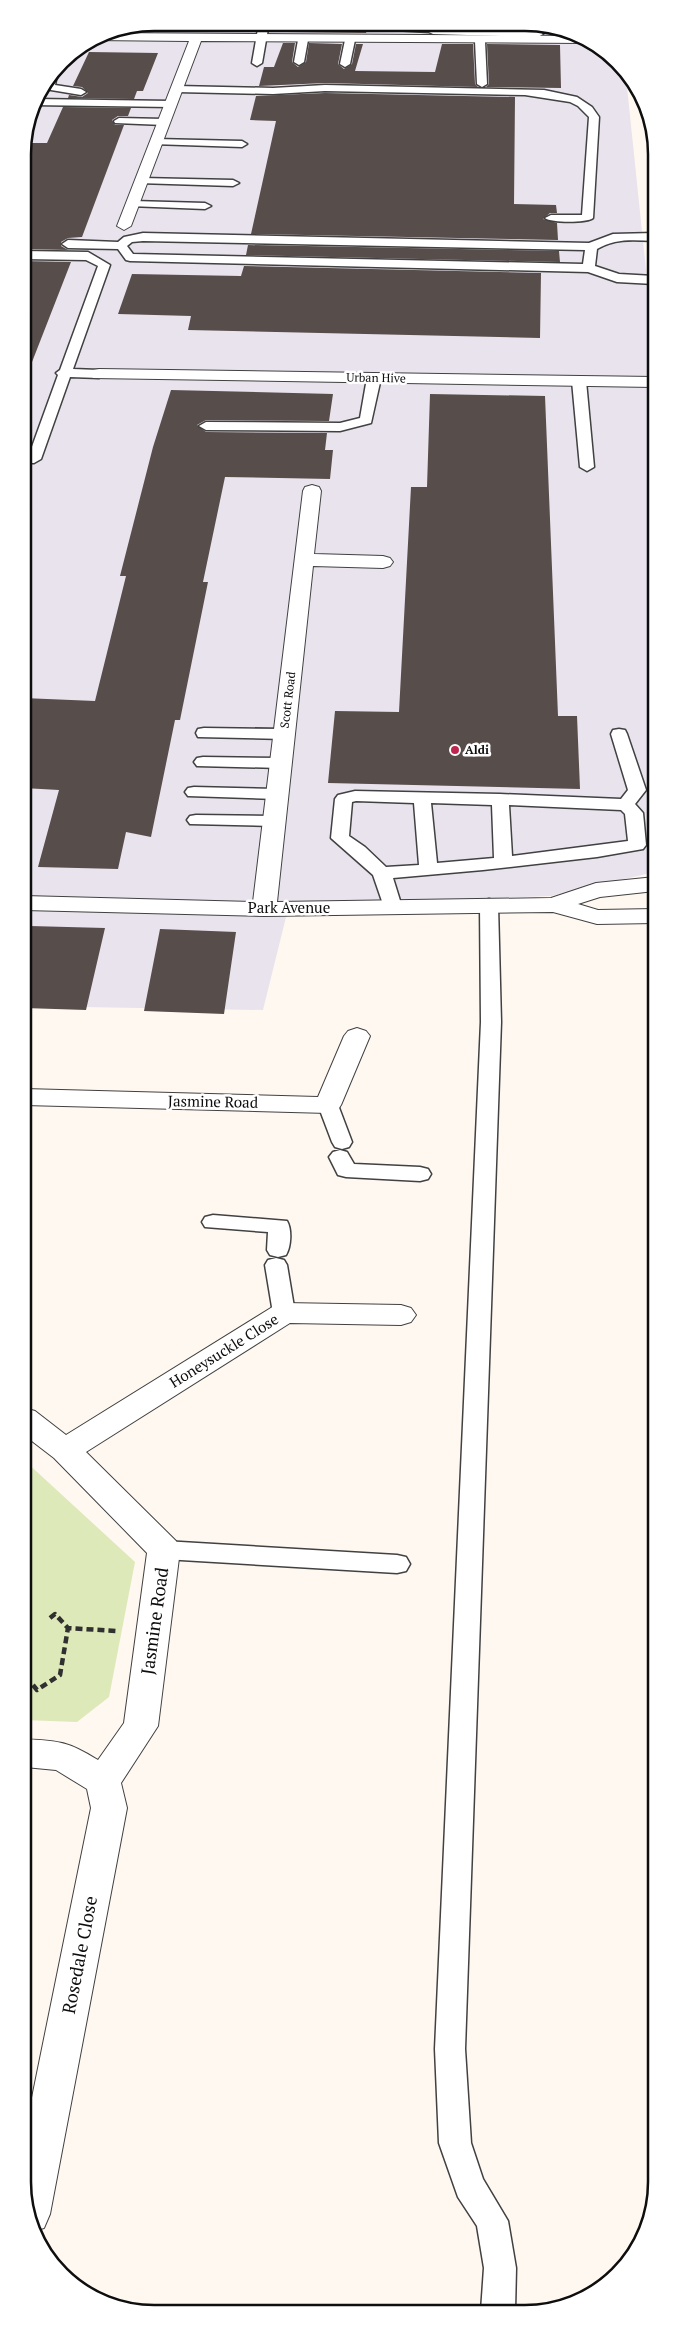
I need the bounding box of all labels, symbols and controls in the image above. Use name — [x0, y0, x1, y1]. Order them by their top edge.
street label: Urban Hive — [346, 369, 406, 386]
street label: Scott Road — [277, 670, 298, 729]
place label: Aldi — [465, 742, 489, 757]
marker: Aldi — [449, 744, 461, 756]
street label: Park Avenue — [248, 897, 330, 917]
street label: Jasmine Road — [168, 1090, 258, 1112]
street label: Honeysuckle Close — [165, 1309, 282, 1392]
street label: Jasmine Road — [135, 1566, 173, 1676]
street label: Rosedale Close — [56, 1894, 102, 2016]

